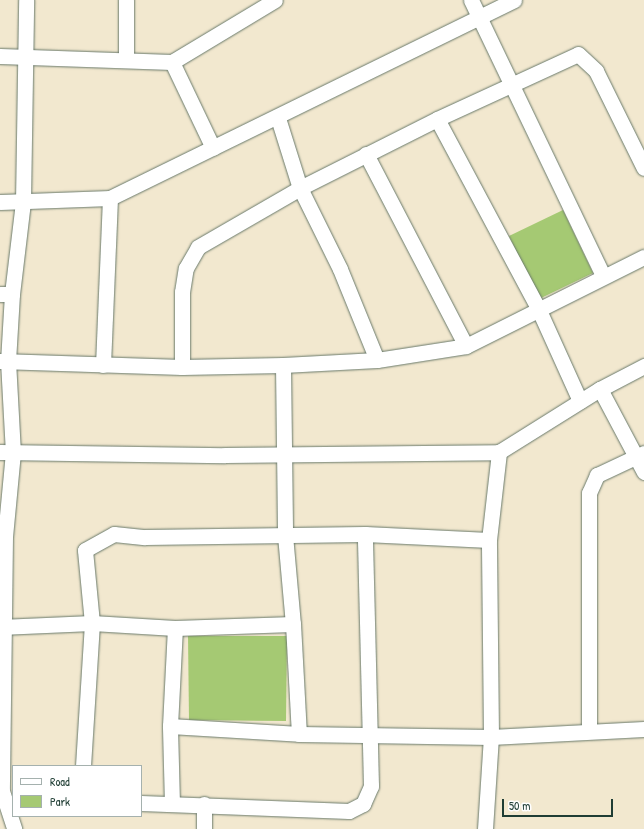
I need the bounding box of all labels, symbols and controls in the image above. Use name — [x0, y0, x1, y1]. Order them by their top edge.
legend — [12, 765, 142, 817]
text: Road — [50, 773, 70, 790]
scale bar — [504, 791, 615, 817]
text: Park — [50, 793, 70, 810]
text: 50 m — [509, 797, 530, 814]

